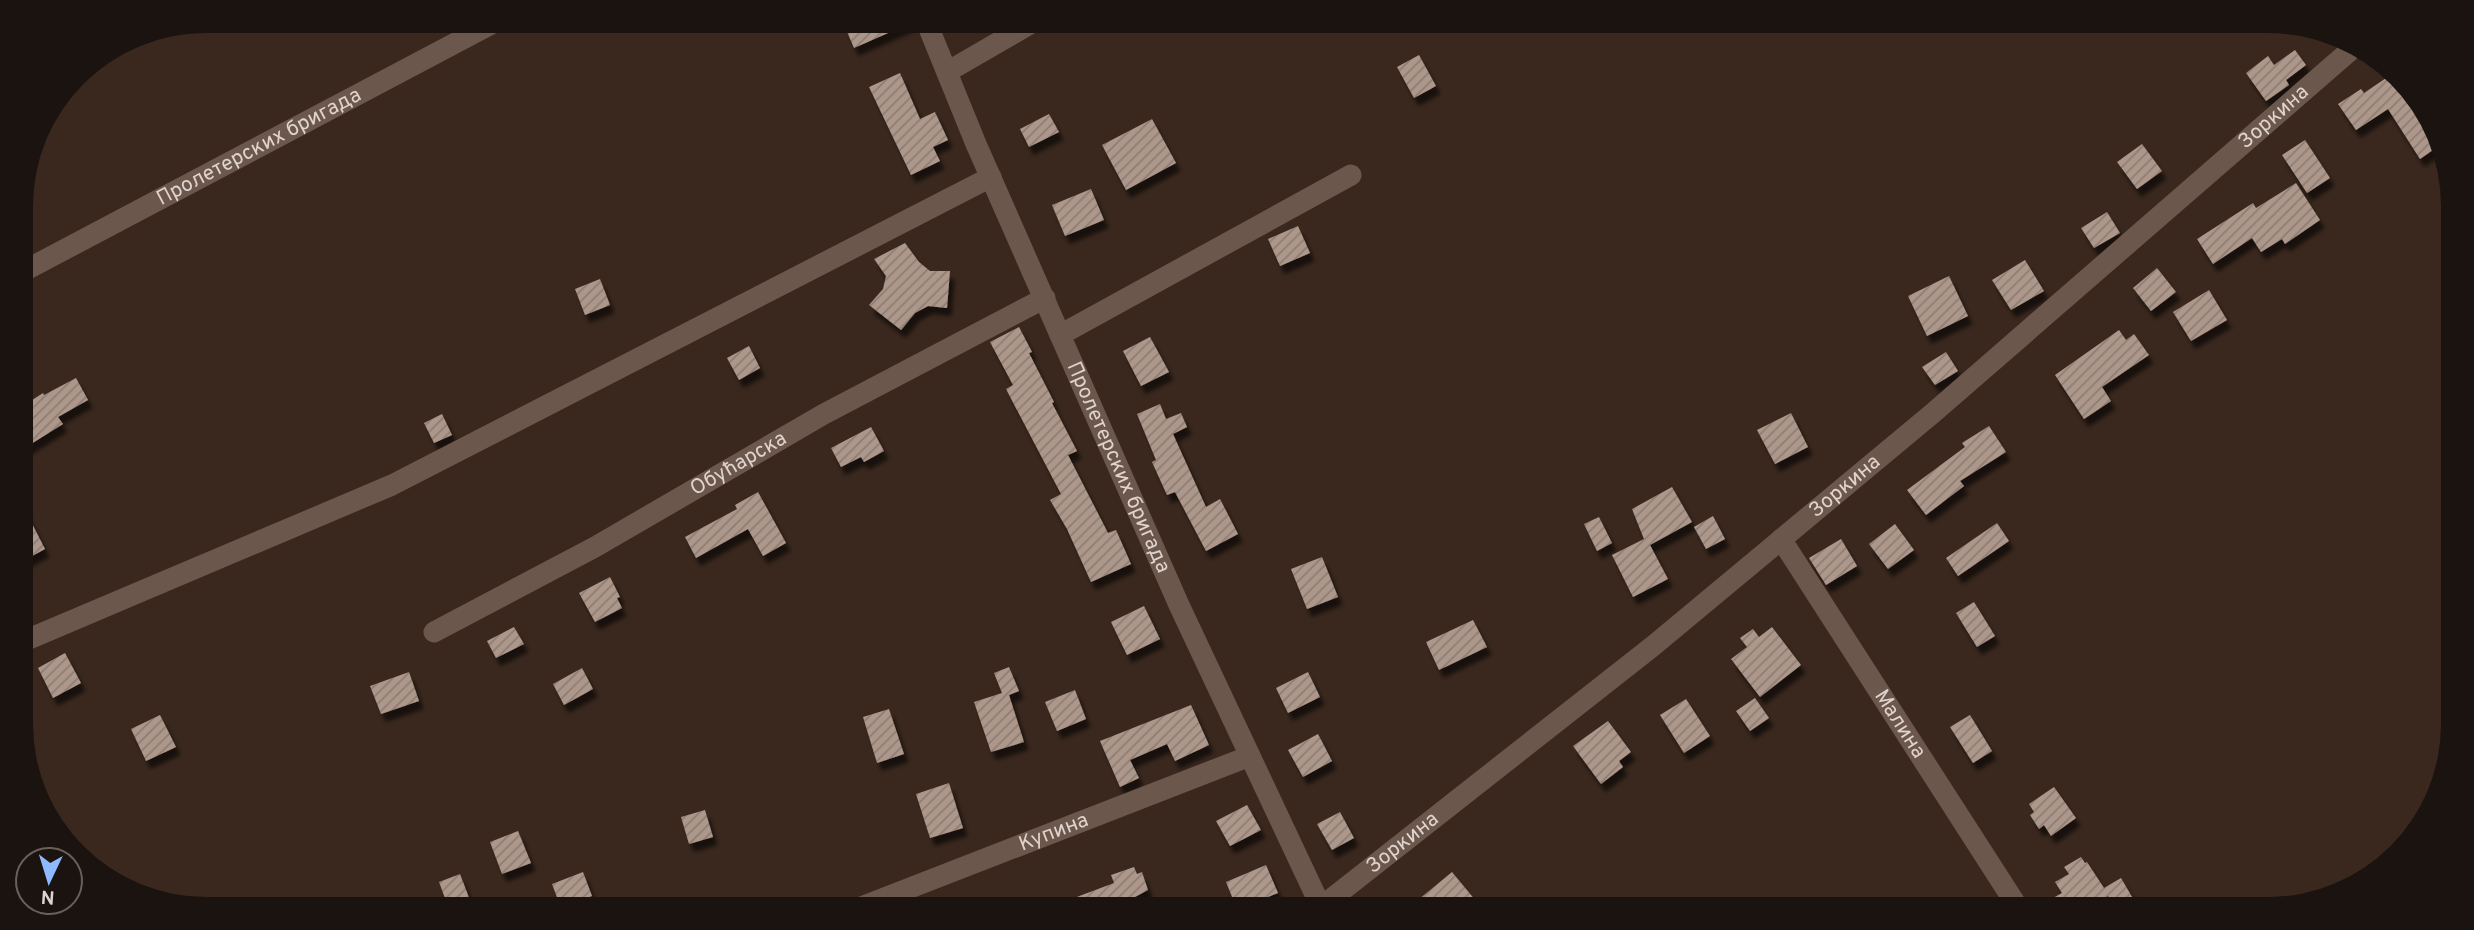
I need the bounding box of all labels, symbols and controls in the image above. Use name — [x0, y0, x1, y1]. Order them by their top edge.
street label: Зоркина — [2233, 79, 2315, 155]
street label: Пролетерских бригада — [152, 82, 366, 212]
street label: Пролетерских бригада — [1060, 357, 1177, 577]
street label: Обућарска — [685, 425, 792, 502]
street label: Зоркина — [1803, 449, 1886, 524]
street label: Малина — [1868, 685, 1932, 764]
street label: Зоркина — [1361, 806, 1444, 880]
street label: Купина — [1015, 807, 1092, 858]
north arrow — [14, 846, 84, 916]
text: N — [40, 884, 56, 908]

